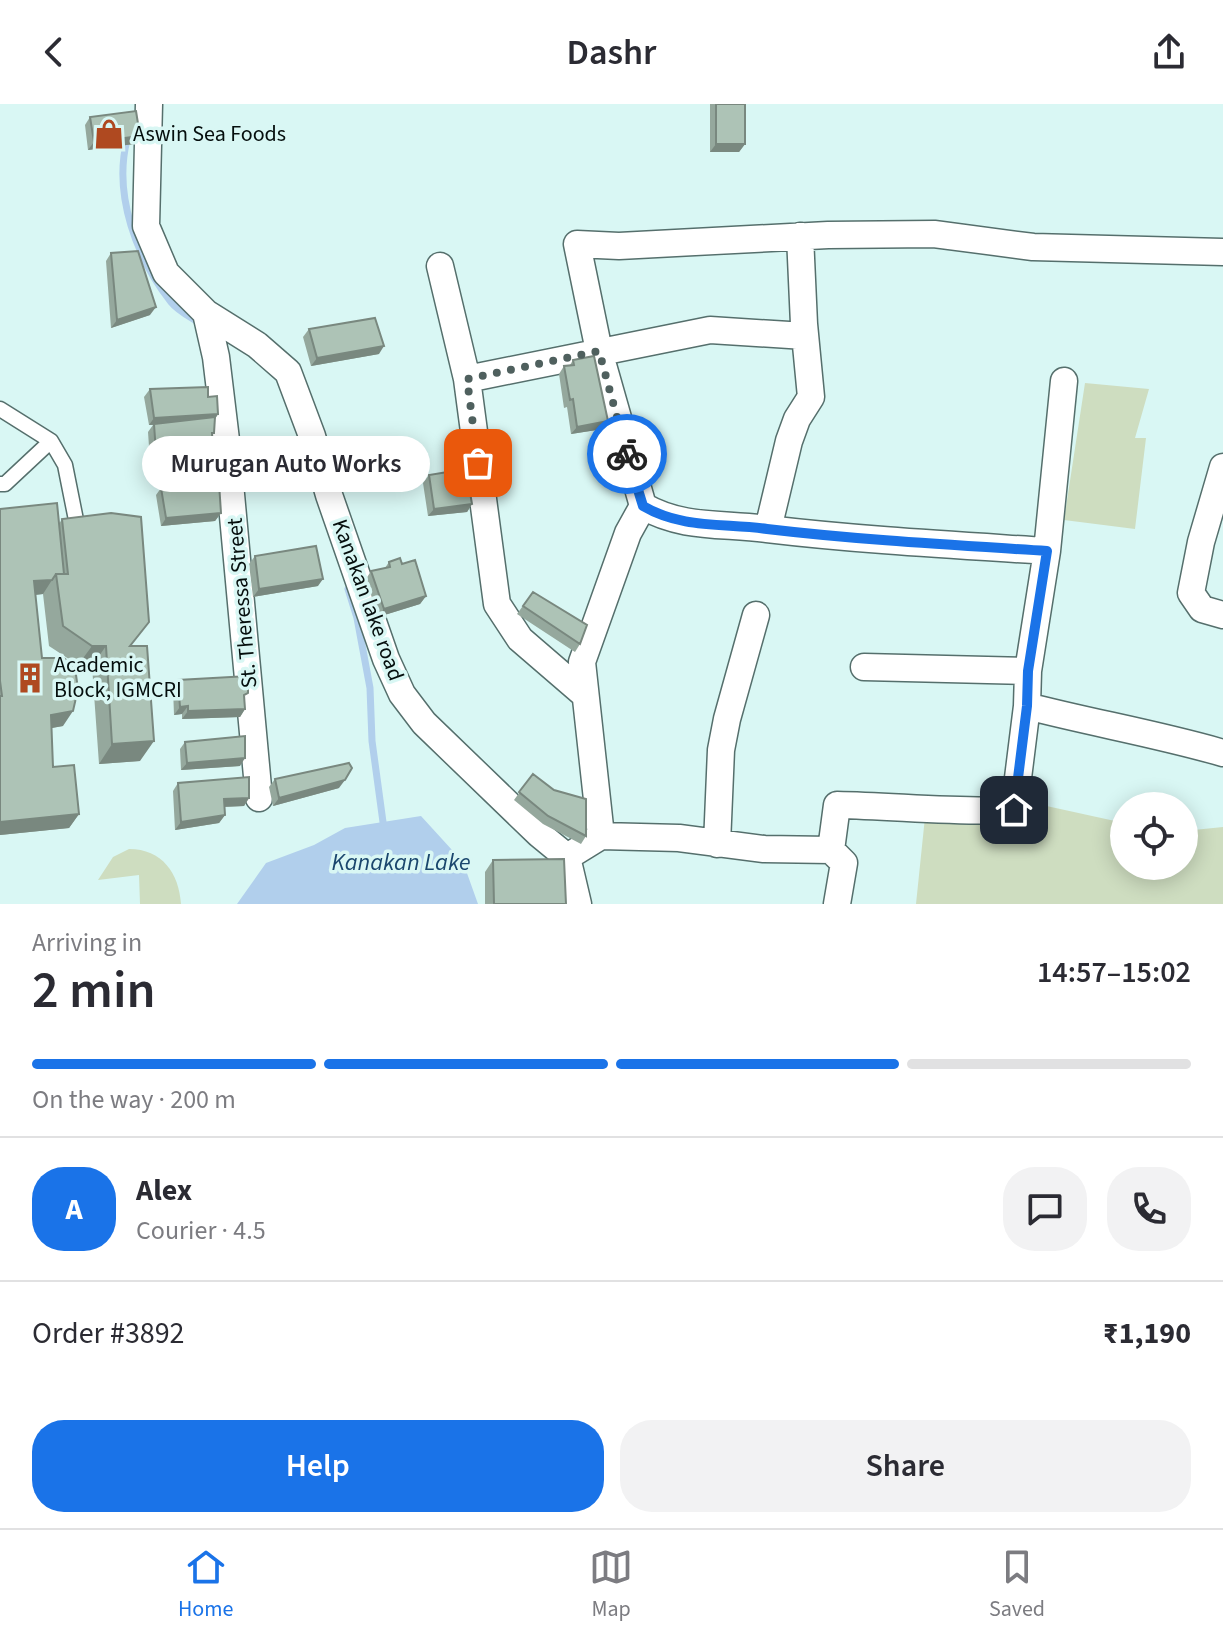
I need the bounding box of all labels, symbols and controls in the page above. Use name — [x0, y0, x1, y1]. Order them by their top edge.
text: Dashr — [566, 27, 657, 78]
icon: back — [32, 30, 76, 74]
icon: share — [1147, 30, 1191, 74]
shop icon: Aswin Sea Foods — [92, 117, 126, 151]
place label: Aswin Sea Foods — [133, 118, 286, 150]
courier — [587, 414, 667, 494]
pin — [444, 429, 512, 497]
icon: bike — [605, 432, 649, 476]
callout: Murugan Auto Works — [142, 435, 430, 491]
icon: bag — [456, 441, 500, 485]
text: Murugan Auto Works — [170, 445, 402, 482]
street label: Kanakan lake road — [324, 515, 412, 685]
street label: St. Theressa Street — [219, 516, 265, 689]
place label: Academic Block, IGMCRI — [54, 649, 182, 706]
building icon: Academic Block, IGMCRI — [13, 661, 47, 695]
pin — [980, 776, 1048, 844]
icon: home — [992, 788, 1036, 832]
map controls — [1110, 792, 1198, 880]
button: locate — [1110, 792, 1198, 880]
water label: Kanakan Lake — [332, 845, 470, 880]
text: Arriving in — [32, 924, 142, 961]
text: 14:57–15:02 — [1037, 951, 1191, 994]
text: 2 min — [32, 954, 156, 1028]
text: On the way · 200 m — [32, 1081, 236, 1118]
button: chat — [1003, 1167, 1087, 1251]
button: phone — [1107, 1167, 1191, 1251]
text: Alex — [136, 1169, 192, 1212]
text: A — [65, 1188, 83, 1231]
text: Courier · 4.5 — [136, 1212, 266, 1249]
text: Order #3892 — [32, 1312, 185, 1355]
text: ₹1,190 — [1103, 1312, 1191, 1355]
button: Help — [32, 1420, 604, 1512]
button: Share — [620, 1420, 1191, 1512]
tab: Home — [178, 1545, 233, 1625]
tab: Map — [589, 1545, 633, 1625]
tab: Saved — [989, 1545, 1045, 1625]

